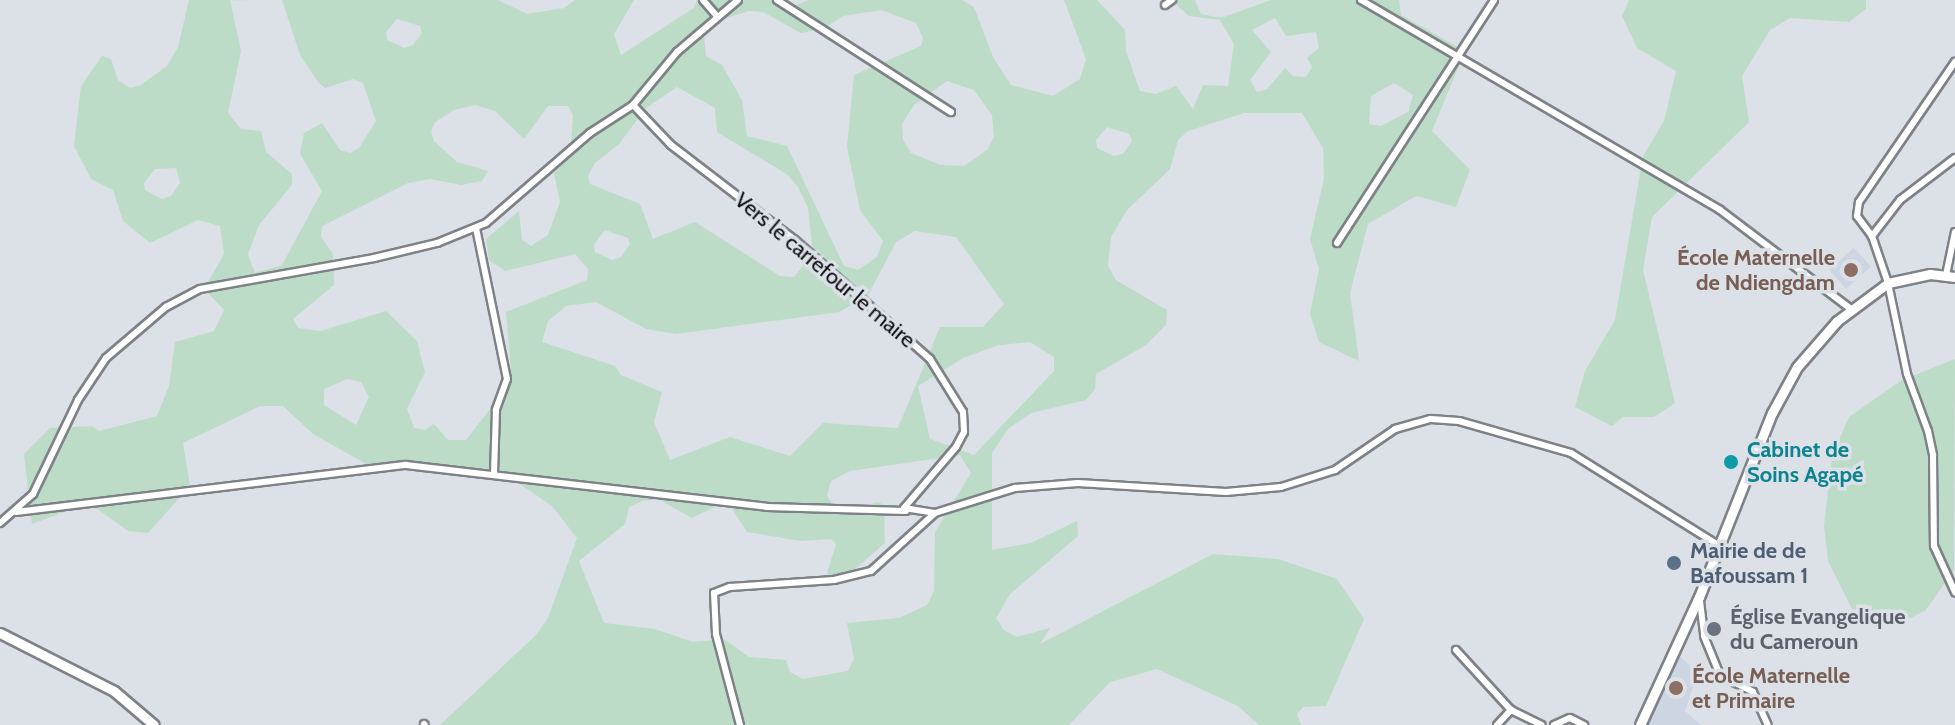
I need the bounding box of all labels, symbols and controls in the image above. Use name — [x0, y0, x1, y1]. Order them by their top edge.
street label: Vers le carrefour le maire — [729, 187, 921, 353]
place label: École Maternelle de Ndiengdam — [1677, 244, 1835, 296]
marker: École Maternelle de Ndiengdam — [1842, 261, 1860, 279]
place label: Cabinet de Soins Agapé — [1747, 436, 1863, 488]
marker: Cabinet de Soins Agapé — [1722, 453, 1740, 471]
place label: Mairie de de Bafoussam 1 — [1690, 537, 1808, 588]
marker: Mairie de de Bafoussam 1 — [1665, 554, 1683, 572]
place label: Église Evangelique du Cameroun — [1730, 603, 1906, 654]
marker: Église Evangelique du Cameroun — [1705, 620, 1723, 638]
place label: École Maternelle et Primaire — [1692, 662, 1850, 714]
marker: École Maternelle et Primaire — [1667, 679, 1685, 697]

